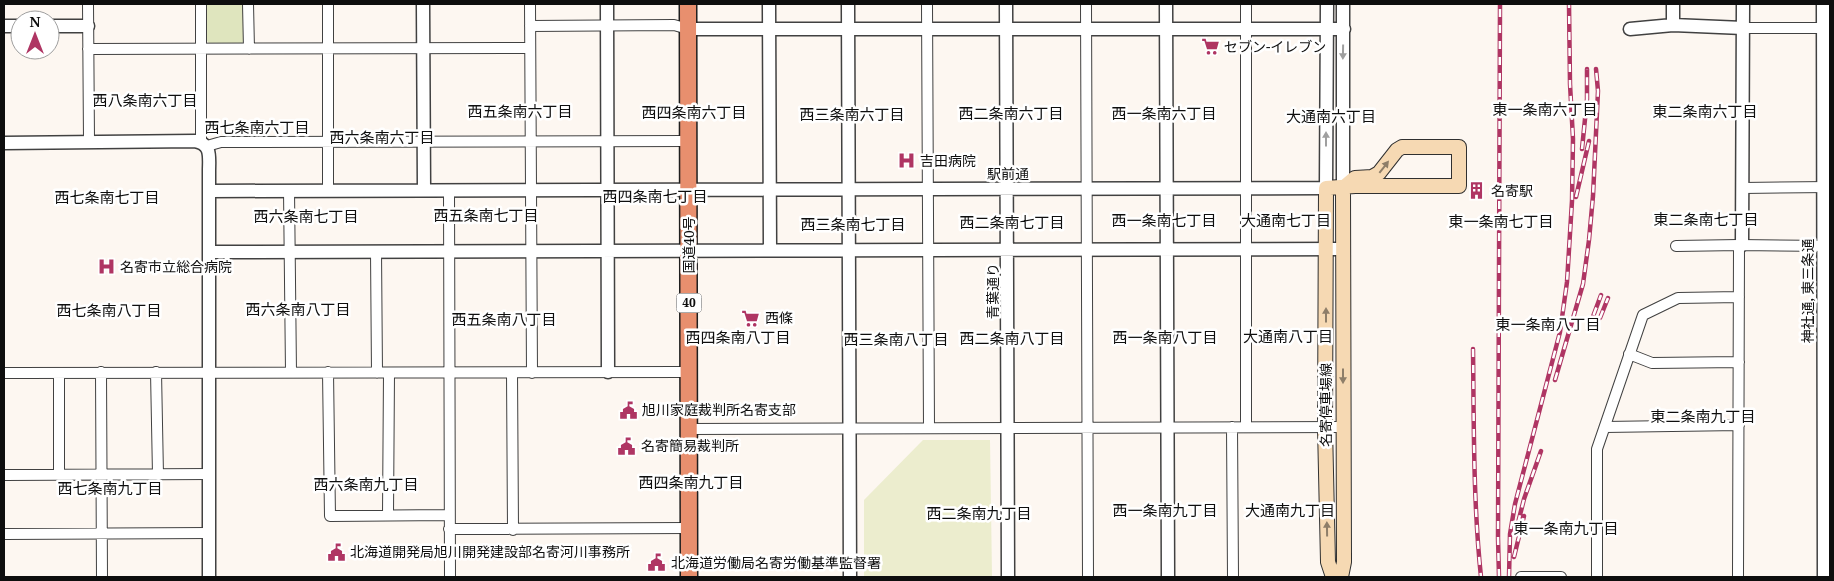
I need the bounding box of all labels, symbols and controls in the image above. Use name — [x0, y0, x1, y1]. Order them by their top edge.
north arrow — [10, 10, 60, 60]
text: N — [29, 12, 41, 31]
supermarket icon: セブン-イレブン — [1200, 37, 1220, 57]
place label: セブン-イレブン — [1224, 37, 1326, 56]
one-way arrow — [1339, 45, 1347, 61]
district label: 西八条南六丁目 — [92, 90, 198, 110]
district label: 東一条南六丁目 — [1492, 99, 1598, 119]
district label: 西五条南六丁目 — [467, 101, 573, 121]
district label: 東二条南六丁目 — [1652, 101, 1758, 121]
district label: 西四条南六丁目 — [641, 102, 747, 122]
district label: 西二条南六丁目 — [958, 103, 1064, 123]
district label: 西一条南六丁目 — [1111, 103, 1217, 123]
district label: 西三条南六丁目 — [799, 104, 905, 124]
district label: 大通南六丁目 — [1286, 106, 1376, 126]
district label: 西七条南六丁目 — [204, 117, 310, 137]
district label: 西六条南六丁目 — [329, 127, 435, 147]
one-way arrow — [1322, 131, 1330, 147]
hospital icon: 吉田病院 — [896, 151, 916, 171]
place label: 吉田病院 — [920, 151, 976, 170]
one-way arrow — [1379, 160, 1389, 173]
street label: 駅前通 — [987, 164, 1029, 183]
building icon: 名寄駅 — [1467, 181, 1487, 201]
place label: 名寄駅 — [1491, 181, 1533, 200]
district label: 西四条南七丁目 — [602, 186, 708, 206]
district label: 西七条南七丁目 — [54, 187, 160, 207]
district label: 西五条南七丁目 — [433, 205, 539, 225]
district label: 西六条南七丁目 — [253, 206, 359, 226]
district label: 東二条南七丁目 — [1653, 209, 1759, 229]
district label: 西一条南七丁目 — [1111, 210, 1217, 230]
district label: 大通南七丁目 — [1241, 210, 1331, 230]
district label: 東一条南七丁目 — [1448, 211, 1554, 231]
district label: 西二条南七丁目 — [959, 212, 1065, 232]
district label: 西三条南七丁目 — [800, 214, 906, 234]
street label: 国道40号 — [679, 216, 698, 274]
street label: 神社通, 東三条通 — [1798, 238, 1817, 344]
hospital icon: 名寄市立総合病院 — [96, 257, 116, 277]
place label: 名寄市立総合病院 — [120, 257, 232, 276]
street label: 青葉通り — [983, 263, 1002, 319]
road number: 40 — [676, 294, 702, 312]
district label: 西六条南八丁目 — [245, 299, 351, 319]
district label: 西七条南八丁目 — [56, 300, 162, 320]
one-way arrow — [1322, 306, 1330, 322]
supermarket icon: 西條 — [741, 308, 761, 328]
place label: 西條 — [765, 308, 793, 327]
district label: 西五条南八丁目 — [451, 309, 557, 329]
district label: 東一条南八丁目 — [1495, 314, 1601, 334]
district label: 大通南八丁目 — [1243, 326, 1333, 346]
district label: 西四条南八丁目 — [685, 327, 791, 347]
district label: 西一条南八丁目 — [1112, 327, 1218, 347]
district label: 西二条南八丁目 — [959, 328, 1065, 348]
district label: 西三条南八丁目 — [843, 329, 949, 349]
street label: 名寄停車場線 — [1316, 363, 1335, 447]
one-way arrow — [1339, 369, 1347, 385]
public building icon: 旭川家庭裁判所名寄支部 — [618, 400, 638, 420]
place label: 旭川家庭裁判所名寄支部 — [642, 400, 796, 419]
district label: 東二条南九丁目 — [1650, 406, 1756, 426]
public building icon: 名寄簡易裁判所 — [617, 436, 637, 456]
place label: 名寄簡易裁判所 — [641, 436, 739, 455]
district label: 西四条南九丁目 — [638, 472, 744, 492]
district label: 西六条南九丁目 — [313, 474, 419, 494]
district label: 西七条南九丁目 — [57, 478, 163, 498]
district label: 西一条南九丁目 — [1112, 500, 1218, 520]
district label: 大通南九丁目 — [1245, 500, 1335, 520]
district label: 西二条南九丁目 — [926, 503, 1032, 523]
district label: 東一条南九丁目 — [1513, 518, 1619, 538]
one-way arrow — [1323, 521, 1331, 537]
public building icon: 北海道開発局旭川開発建設部名寄河川事務所 — [326, 542, 346, 562]
place label: 北海道開発局旭川開発建設部名寄河川事務所 — [350, 542, 630, 561]
public building icon: 北海道労働局名寄労働基準監督署 — [647, 553, 667, 573]
place label: 北海道労働局名寄労働基準監督署 — [671, 553, 881, 572]

